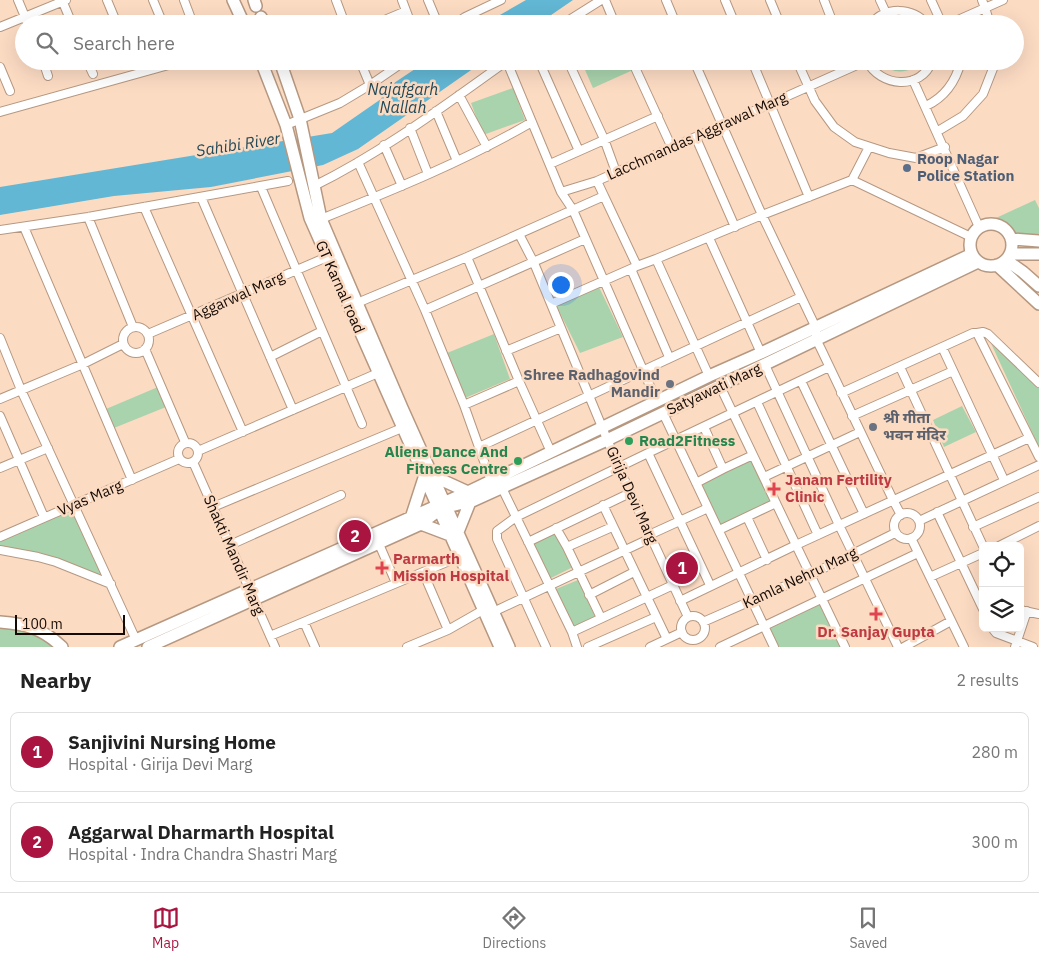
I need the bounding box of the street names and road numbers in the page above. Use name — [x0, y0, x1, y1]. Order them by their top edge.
street label: Lacchmandas Aggrawal Marg — [604, 87, 790, 184]
street label: GT Karnal road — [312, 237, 369, 336]
street label: Aggarwal Marg — [189, 267, 287, 324]
street label: Satyawati Marg — [663, 358, 764, 419]
street label: Girija Devi Marg — [602, 443, 662, 547]
street label: Vyas Marg — [55, 475, 125, 520]
street label: Shakti Mandir Marg — [200, 492, 269, 618]
street label: Kamla Nehru Marg — [739, 543, 860, 612]

